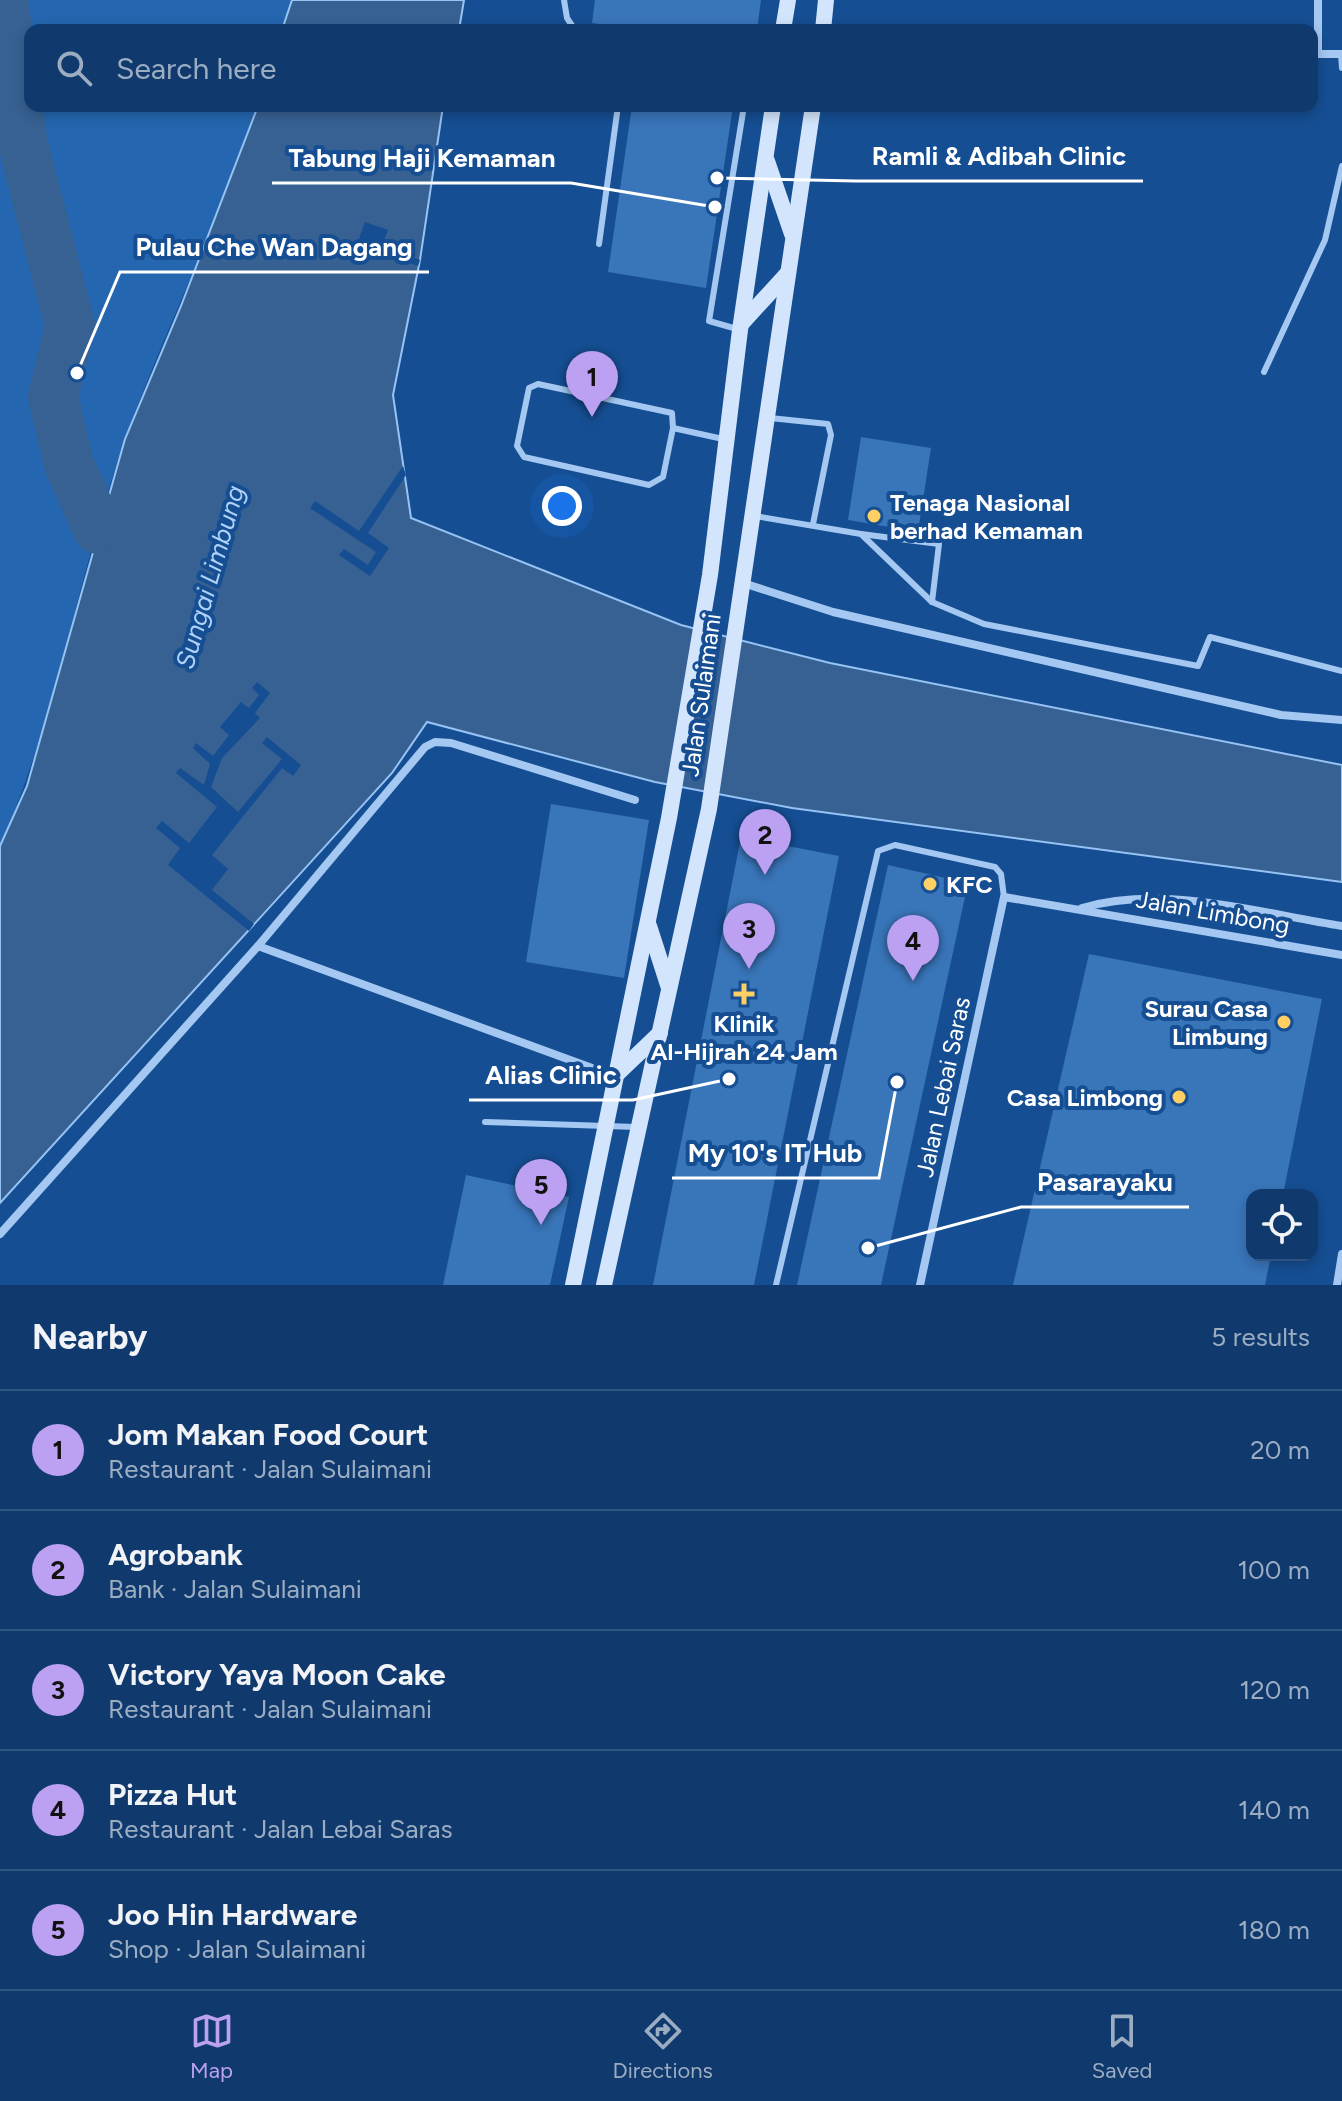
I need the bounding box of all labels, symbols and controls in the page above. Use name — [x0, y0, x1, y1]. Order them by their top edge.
search box — [24, 24, 1318, 112]
icon: search — [52, 46, 96, 90]
text: Search here — [116, 50, 276, 87]
callout: Ramli & Adibah Clinic — [856, 131, 1143, 181]
callout: Tabung Haji Kemaman — [272, 133, 571, 183]
text: Ramli & Adibah Clinic — [872, 140, 1126, 172]
text: Tabung Haji Kemaman — [289, 142, 555, 174]
callout: Pulau Che Wan Dagang — [120, 222, 429, 272]
text: Pulau Che Wan Dagang — [135, 231, 413, 263]
pin: 1 — [566, 351, 618, 417]
water label: Sungai Limbung — [169, 482, 251, 672]
your location — [542, 486, 582, 526]
place label: Tenaga Nasional berhad Kemaman — [890, 488, 1083, 545]
marker: Tenaga Nasional berhad Kemaman — [865, 507, 883, 525]
street label: Jalan Sulaimani — [675, 612, 727, 778]
pin: 2 — [739, 809, 791, 875]
place label: KFC — [946, 870, 993, 899]
marker: KFC — [921, 875, 939, 893]
street label: Jalan Limbong — [1134, 884, 1292, 940]
pin: 3 — [723, 903, 775, 969]
pin: 4 — [887, 915, 939, 981]
marker: Klinik Al-Hijrah 24 Jam — [733, 983, 755, 1005]
street label: Jalan Lebai Saras — [910, 994, 976, 1180]
place label: Surau Casa Limbung — [1144, 994, 1268, 1051]
place label: Klinik Al-Hijrah 24 Jam — [650, 1009, 838, 1066]
marker: Surau Casa Limbung — [1275, 1013, 1293, 1031]
callout: Alias Clinic — [469, 1050, 633, 1100]
text: Alias Clinic — [485, 1059, 617, 1091]
place label: Casa Limbong — [1007, 1083, 1163, 1112]
marker: Casa Limbong — [1170, 1088, 1188, 1106]
callout: My 10's IT Hub — [672, 1128, 879, 1178]
text: My 10's IT Hub — [688, 1137, 862, 1169]
callout: Pasarayaku — [1021, 1157, 1189, 1207]
pin: 5 — [515, 1159, 567, 1225]
text: Pasarayaku — [1037, 1166, 1173, 1198]
map controls — [1246, 1189, 1318, 1261]
button: locate — [1246, 1189, 1318, 1261]
text: Nearby — [32, 1317, 147, 1358]
text: 5 results — [1211, 1321, 1310, 1353]
text: Jom Makan Food Court — [108, 1416, 428, 1453]
text: 1 — [53, 1434, 63, 1466]
text: 20 m — [1250, 1434, 1310, 1466]
text: Restaurant · Jalan Sulaimani — [108, 1453, 432, 1485]
text: Agrobank — [108, 1536, 243, 1573]
text: 2 — [50, 1554, 66, 1586]
text: 100 m — [1237, 1554, 1310, 1586]
text: Bank · Jalan Sulaimani — [108, 1573, 362, 1605]
text: Victory Yaya Moon Cake — [108, 1656, 446, 1693]
text: 3 — [51, 1674, 65, 1706]
text: 120 m — [1240, 1674, 1310, 1706]
text: Restaurant · Jalan Sulaimani — [108, 1693, 432, 1725]
text: Pizza Hut — [108, 1776, 237, 1813]
text: 4 — [50, 1794, 66, 1826]
text: 140 m — [1238, 1794, 1310, 1826]
text: Restaurant · Jalan Lebai Saras — [108, 1813, 453, 1845]
text: Joo Hin Hardware — [108, 1896, 357, 1933]
text: 5 — [50, 1914, 66, 1946]
text: 180 m — [1238, 1914, 1310, 1946]
text: Shop · Jalan Sulaimani — [108, 1933, 366, 1965]
tab: Map — [190, 2009, 234, 2084]
tab: Directions — [613, 2009, 713, 2084]
tab: Saved — [1092, 2009, 1152, 2084]

